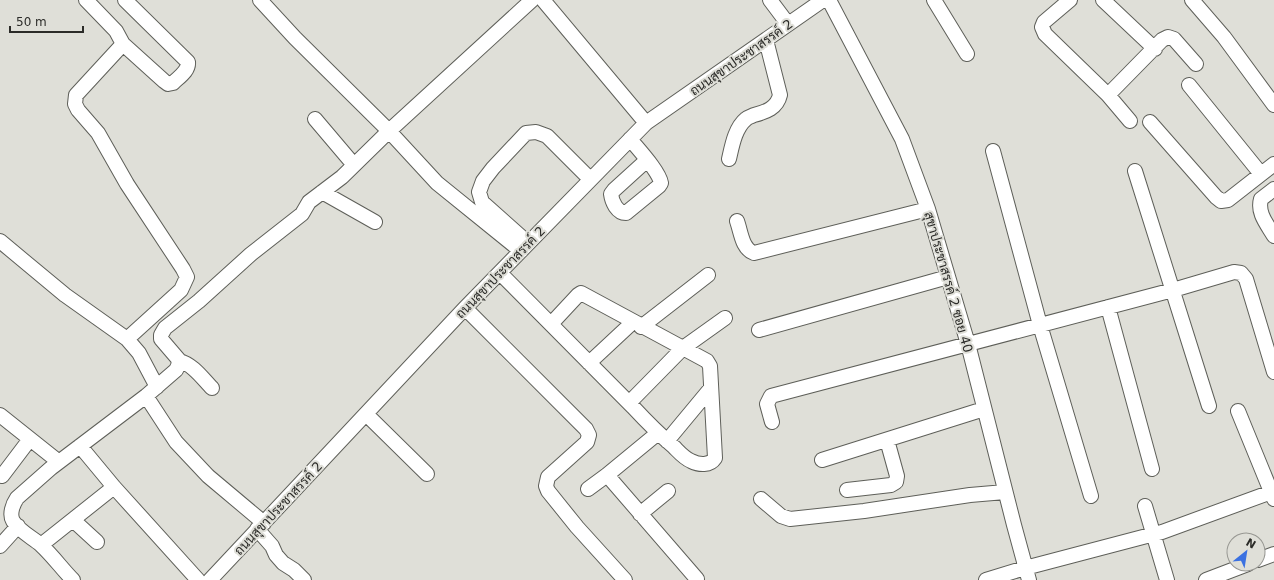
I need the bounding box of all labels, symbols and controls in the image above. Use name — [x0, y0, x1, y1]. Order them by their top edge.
scale bar — [10, 8, 83, 34]
text: 50 m — [16, 15, 47, 29]
street label: ถนนสุขาประชาสรรค์ 2 — [686, 15, 797, 100]
street label: สุขาประชาสรรค์ 2 ซอย 40 — [919, 209, 978, 355]
street label: ถนนสุขาประชาสรรค์ 2 — [451, 222, 550, 323]
street label: ถนนสุขาประชาสรรค์ 2 — [230, 457, 327, 559]
north arrow — [1226, 532, 1266, 572]
text: N — [1244, 536, 1258, 552]

